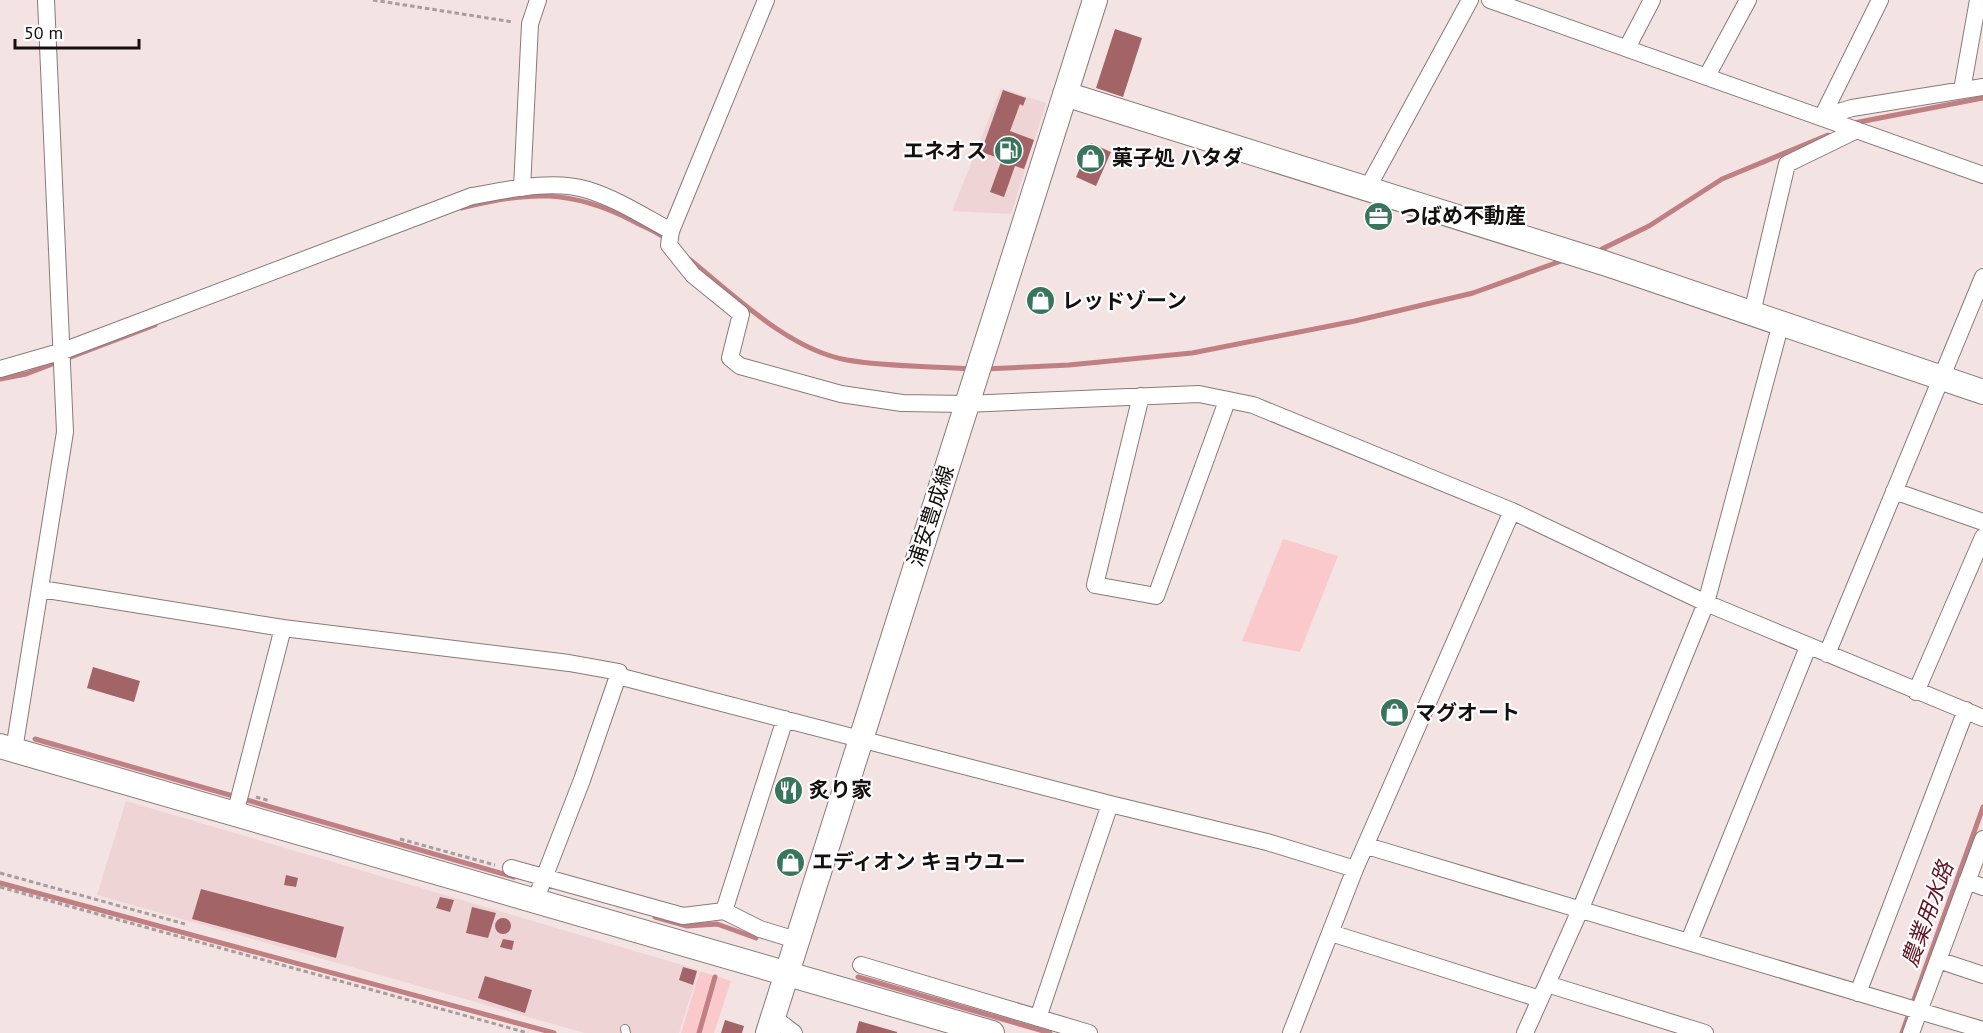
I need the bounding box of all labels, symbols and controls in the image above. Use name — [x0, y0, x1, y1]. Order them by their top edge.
scale bar — [15, 12, 140, 50]
text: 50 m — [24, 21, 63, 44]
fuel station icon: エネオス — [992, 135, 1024, 167]
place label: エネオス — [903, 137, 987, 164]
shop icon: 菓子処 ハタダ — [1075, 142, 1107, 174]
place label: 菓子処 ハタダ — [1112, 144, 1243, 171]
office icon: つばめ不動産 — [1363, 200, 1395, 232]
place label: つばめ不動産 — [1400, 202, 1526, 229]
shop icon: レッドゾーン — [1025, 285, 1057, 317]
place label: レッドゾーン — [1062, 287, 1187, 314]
street label: 浦安豊成線 — [901, 462, 960, 570]
shop icon: マグオート — [1378, 697, 1410, 729]
place label: マグオート — [1415, 699, 1520, 726]
restaurant icon: 炙り家 — [772, 774, 804, 806]
place label: 炙り家 — [809, 776, 872, 803]
shop icon: エディオン キョウユー — [775, 846, 807, 878]
place label: エディオン キョウユー — [812, 848, 1026, 875]
water label: 農業用水路 — [1895, 856, 1960, 970]

